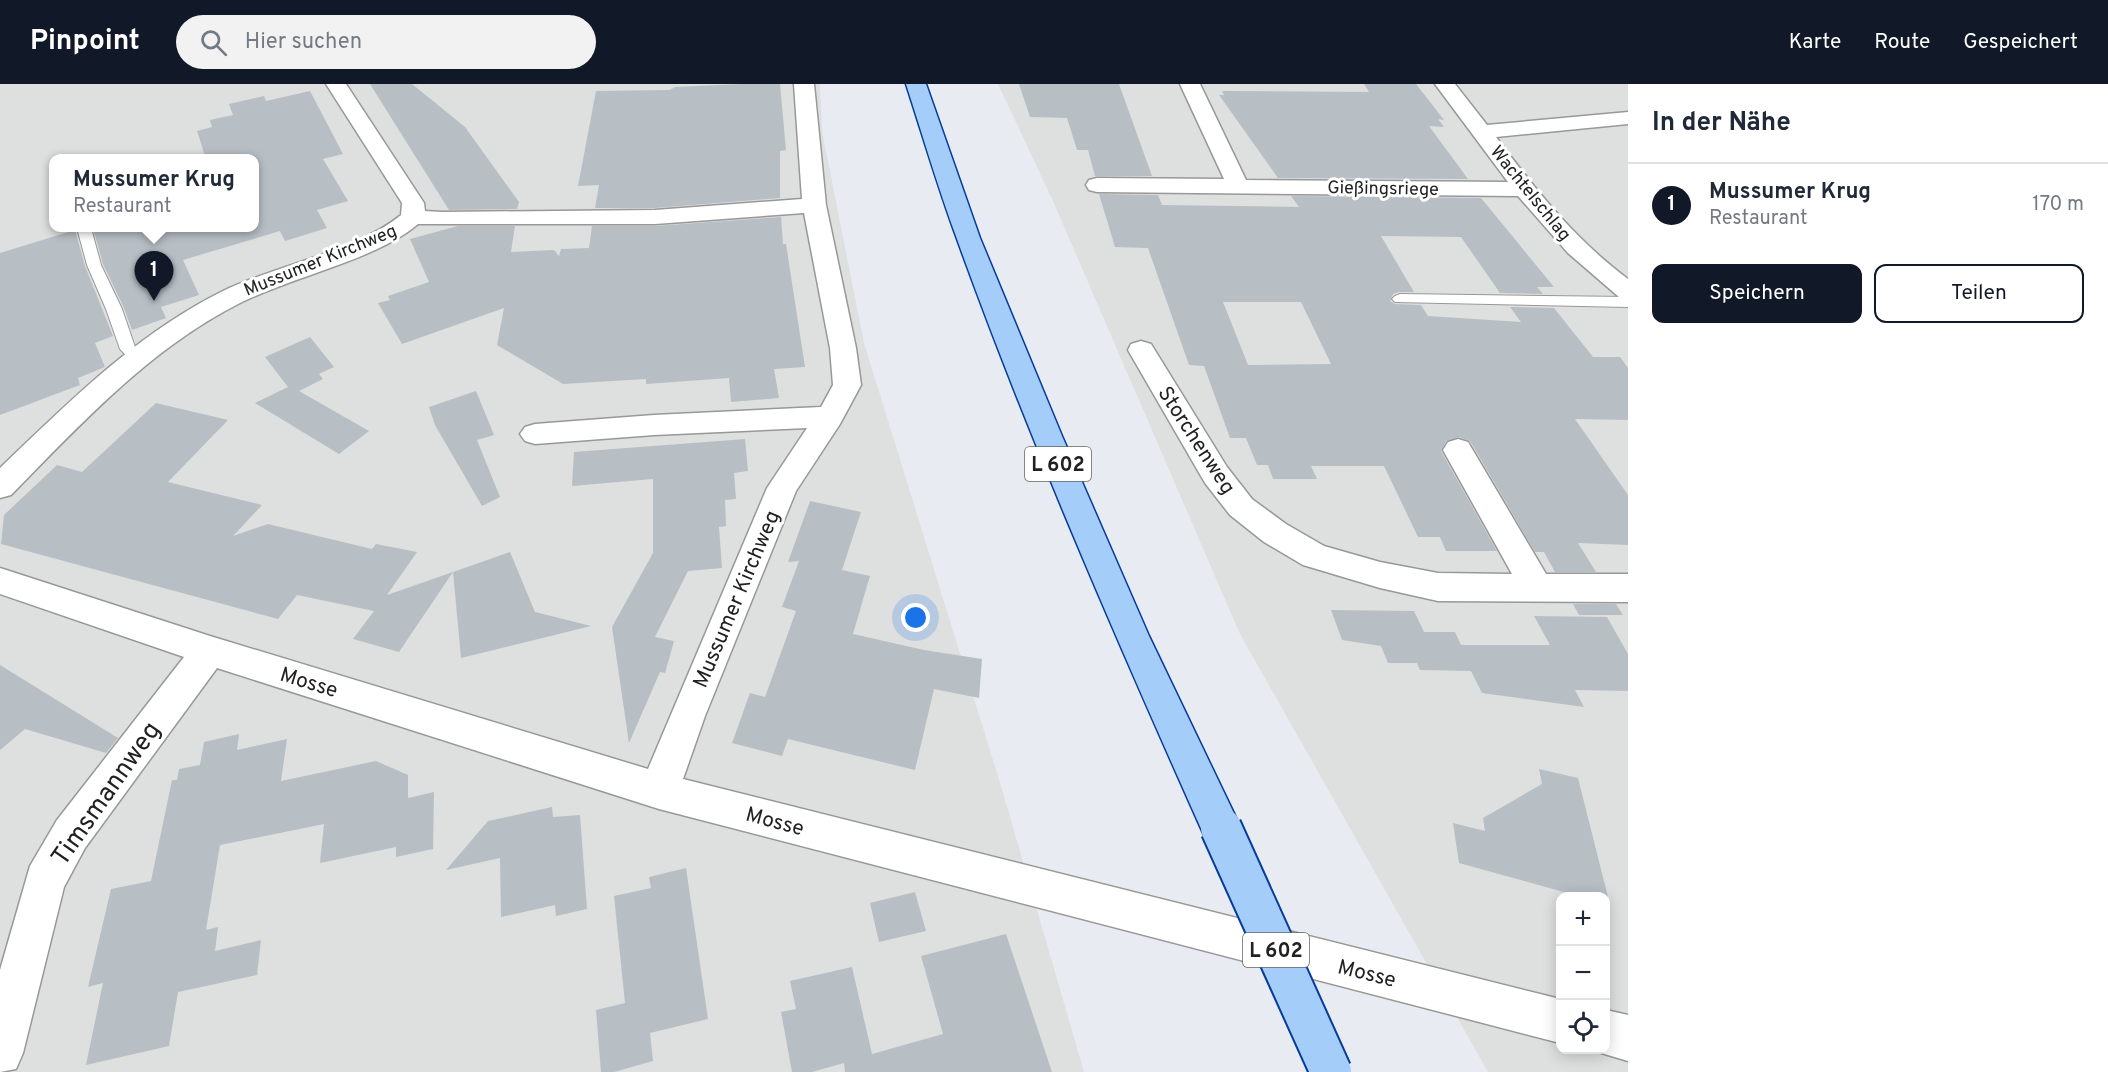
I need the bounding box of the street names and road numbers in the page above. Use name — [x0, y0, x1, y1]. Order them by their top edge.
street label: Wachtelschlag — [1484, 142, 1575, 246]
street label: Gießingsriege — [1327, 177, 1439, 202]
street label: Mussumer Kirchweg — [241, 220, 400, 303]
street label: Storchenweg — [1151, 382, 1241, 500]
road number: L 602 — [1025, 447, 1091, 481]
street label: Mussumer Kirchweg — [688, 507, 787, 692]
street label: Mosse — [276, 662, 341, 705]
street label: Timsmannweg — [45, 716, 169, 873]
street label: Mosse — [743, 802, 807, 843]
road number: L 602 — [1243, 933, 1309, 967]
street label: Mosse — [1335, 954, 1399, 995]

